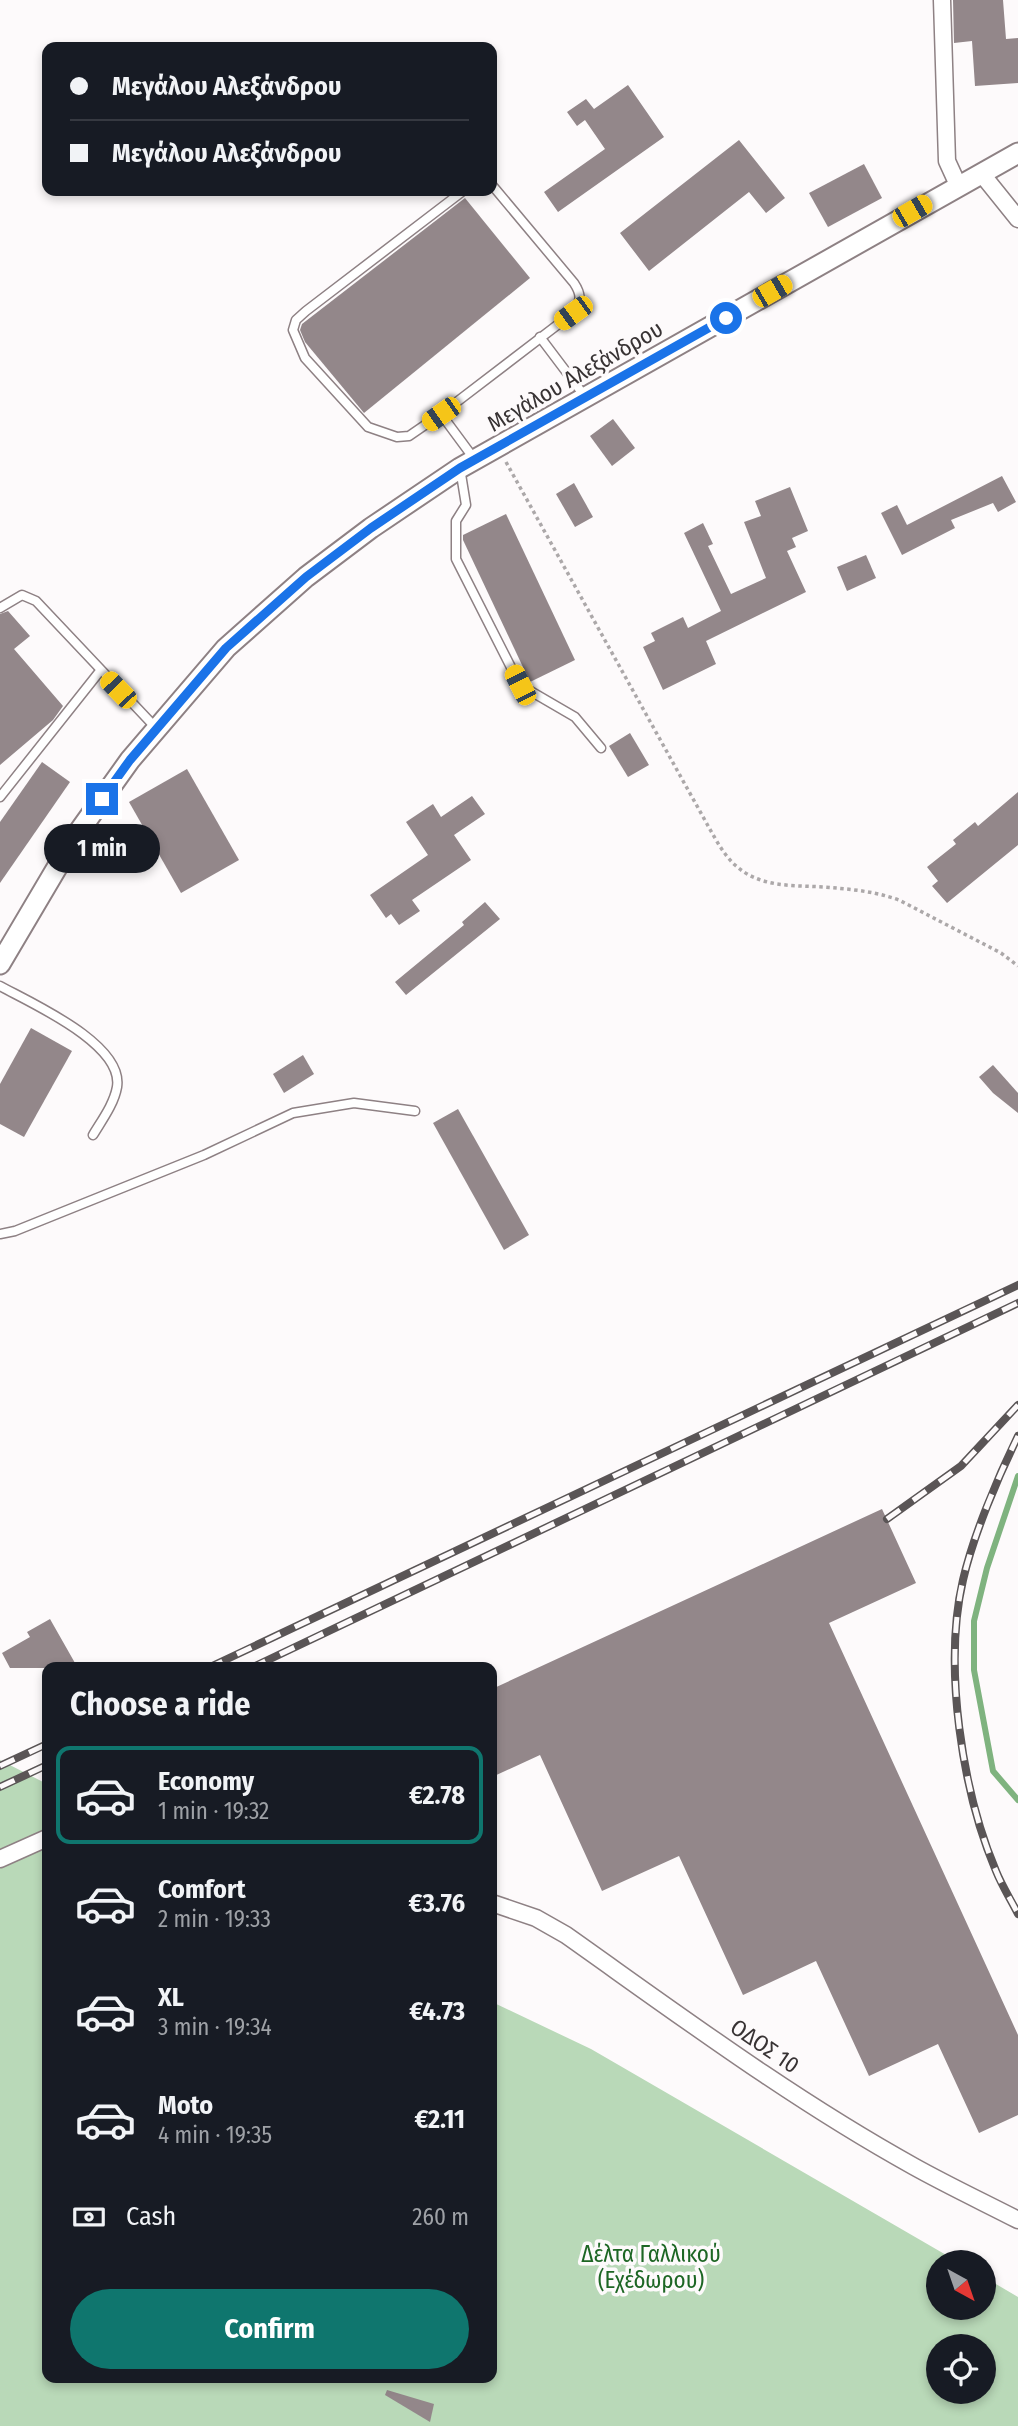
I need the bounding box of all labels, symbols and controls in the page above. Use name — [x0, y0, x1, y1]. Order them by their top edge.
text: Μεγάλου Αλεξάνδρου — [112, 71, 341, 102]
text: Μεγάλου Αλεξάνδρου — [112, 138, 341, 169]
car — [889, 191, 936, 231]
car — [749, 271, 796, 311]
car — [550, 292, 597, 334]
route start — [710, 302, 742, 334]
street label: Μεγάλου Αλεξάνδρου — [482, 314, 668, 438]
car — [418, 393, 465, 435]
car — [502, 662, 539, 708]
car — [96, 668, 141, 712]
route end — [86, 783, 118, 815]
callout: 1 min — [44, 824, 160, 872]
text: 1 min — [77, 834, 127, 862]
text: Choose a ride — [70, 1685, 251, 1723]
icon: car — [74, 1764, 137, 1827]
text: Economy — [158, 1766, 254, 1797]
text: €2.78 — [409, 1780, 465, 1811]
text: 1 min · 19:32 — [158, 1797, 269, 1825]
icon: car — [74, 1872, 137, 1935]
text: Comfort — [158, 1874, 246, 1905]
text: €3.76 — [409, 1888, 465, 1919]
text: 2 min · 19:33 — [158, 1905, 271, 1933]
icon: car — [74, 1980, 137, 2043]
text: XL — [158, 1982, 184, 2013]
text: €4.73 — [409, 1996, 465, 2027]
text: 3 min · 19:34 — [158, 2013, 272, 2041]
street label: ΟΔΟΣ 10 — [725, 2013, 805, 2079]
icon: car — [74, 2088, 137, 2151]
text: Moto — [158, 2090, 213, 2121]
text: €2.11 — [414, 2104, 465, 2135]
text: 4 min · 19:35 — [158, 2121, 272, 2149]
icon: cash — [70, 2198, 108, 2236]
text: Cash — [126, 2201, 176, 2232]
text: 260 m — [412, 2203, 469, 2231]
park label: Δέλτα Γαλλικού (Εχέδωρου) — [581, 2240, 721, 2294]
north arrow — [926, 2250, 996, 2320]
map controls — [926, 2250, 996, 2404]
button: Confirm — [70, 2289, 469, 2369]
button: locate — [926, 2334, 996, 2404]

